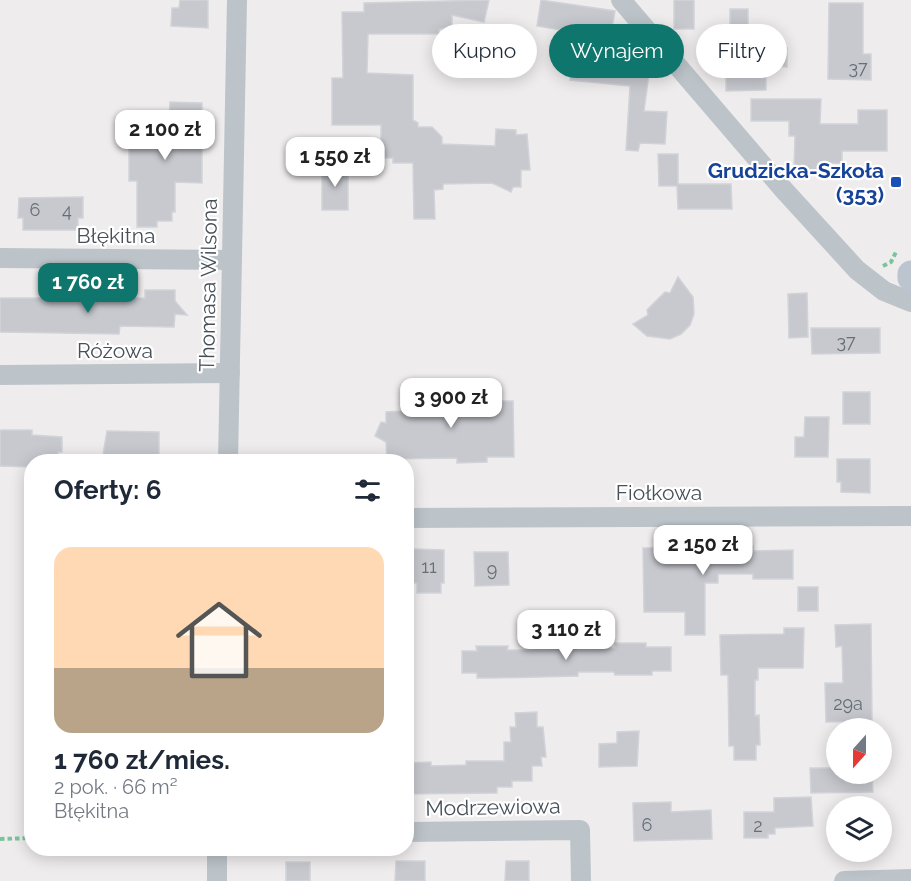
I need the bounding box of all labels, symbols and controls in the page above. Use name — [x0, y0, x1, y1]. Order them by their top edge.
chip: Kupno — [432, 24, 537, 78]
chip: Wynajem — [549, 24, 684, 78]
chip: Filtry — [696, 24, 787, 78]
house number: 37 — [848, 57, 868, 78]
pin: 2 100 zł — [103, 110, 227, 161]
text: 2 100 zł — [129, 117, 201, 141]
pin: 1 550 zł — [273, 137, 397, 188]
text: 1 550 zł — [300, 144, 370, 168]
place label: Grudzicka-Szkoła (353) — [708, 158, 884, 207]
marker: Grudzicka-Szkoła (353) — [889, 175, 903, 189]
street label: Thomasa Wilsona — [194, 198, 222, 372]
house number: 6 — [30, 199, 41, 220]
house number: 4 — [62, 200, 72, 221]
street label: Błękitna — [77, 223, 155, 248]
pin: 1 760 zł — [26, 263, 150, 314]
text: 1 760 zł — [52, 270, 124, 294]
house number: 37 — [836, 331, 856, 352]
street label: Różowa — [77, 338, 153, 363]
pin: 3 900 zł — [389, 378, 513, 429]
text: 3 900 zł — [414, 385, 488, 409]
icon: filters — [351, 474, 384, 507]
text: Oferty: 6 — [54, 475, 161, 505]
street label: Fiołkowa — [616, 480, 702, 505]
pin: 2 150 zł — [641, 525, 765, 576]
text: 2 150 zł — [668, 532, 738, 556]
house number: 11 — [421, 556, 437, 577]
house number: 9 — [487, 559, 497, 580]
icon: home — [165, 586, 273, 694]
pin: 3 110 zł — [504, 610, 628, 661]
text: 3 110 zł — [531, 617, 601, 641]
house number: 29a — [833, 693, 863, 714]
north arrow — [826, 718, 892, 784]
map controls — [826, 718, 892, 862]
text: 1 760 zł/mies. — [54, 745, 230, 775]
text: 2 pok. · 66 m² — [54, 775, 177, 799]
street label: Modrzewiowa — [425, 793, 561, 821]
button: layers — [826, 796, 892, 862]
text: Błękitna — [54, 799, 129, 823]
house number: 6 — [642, 814, 653, 835]
house number: 2 — [753, 815, 763, 836]

